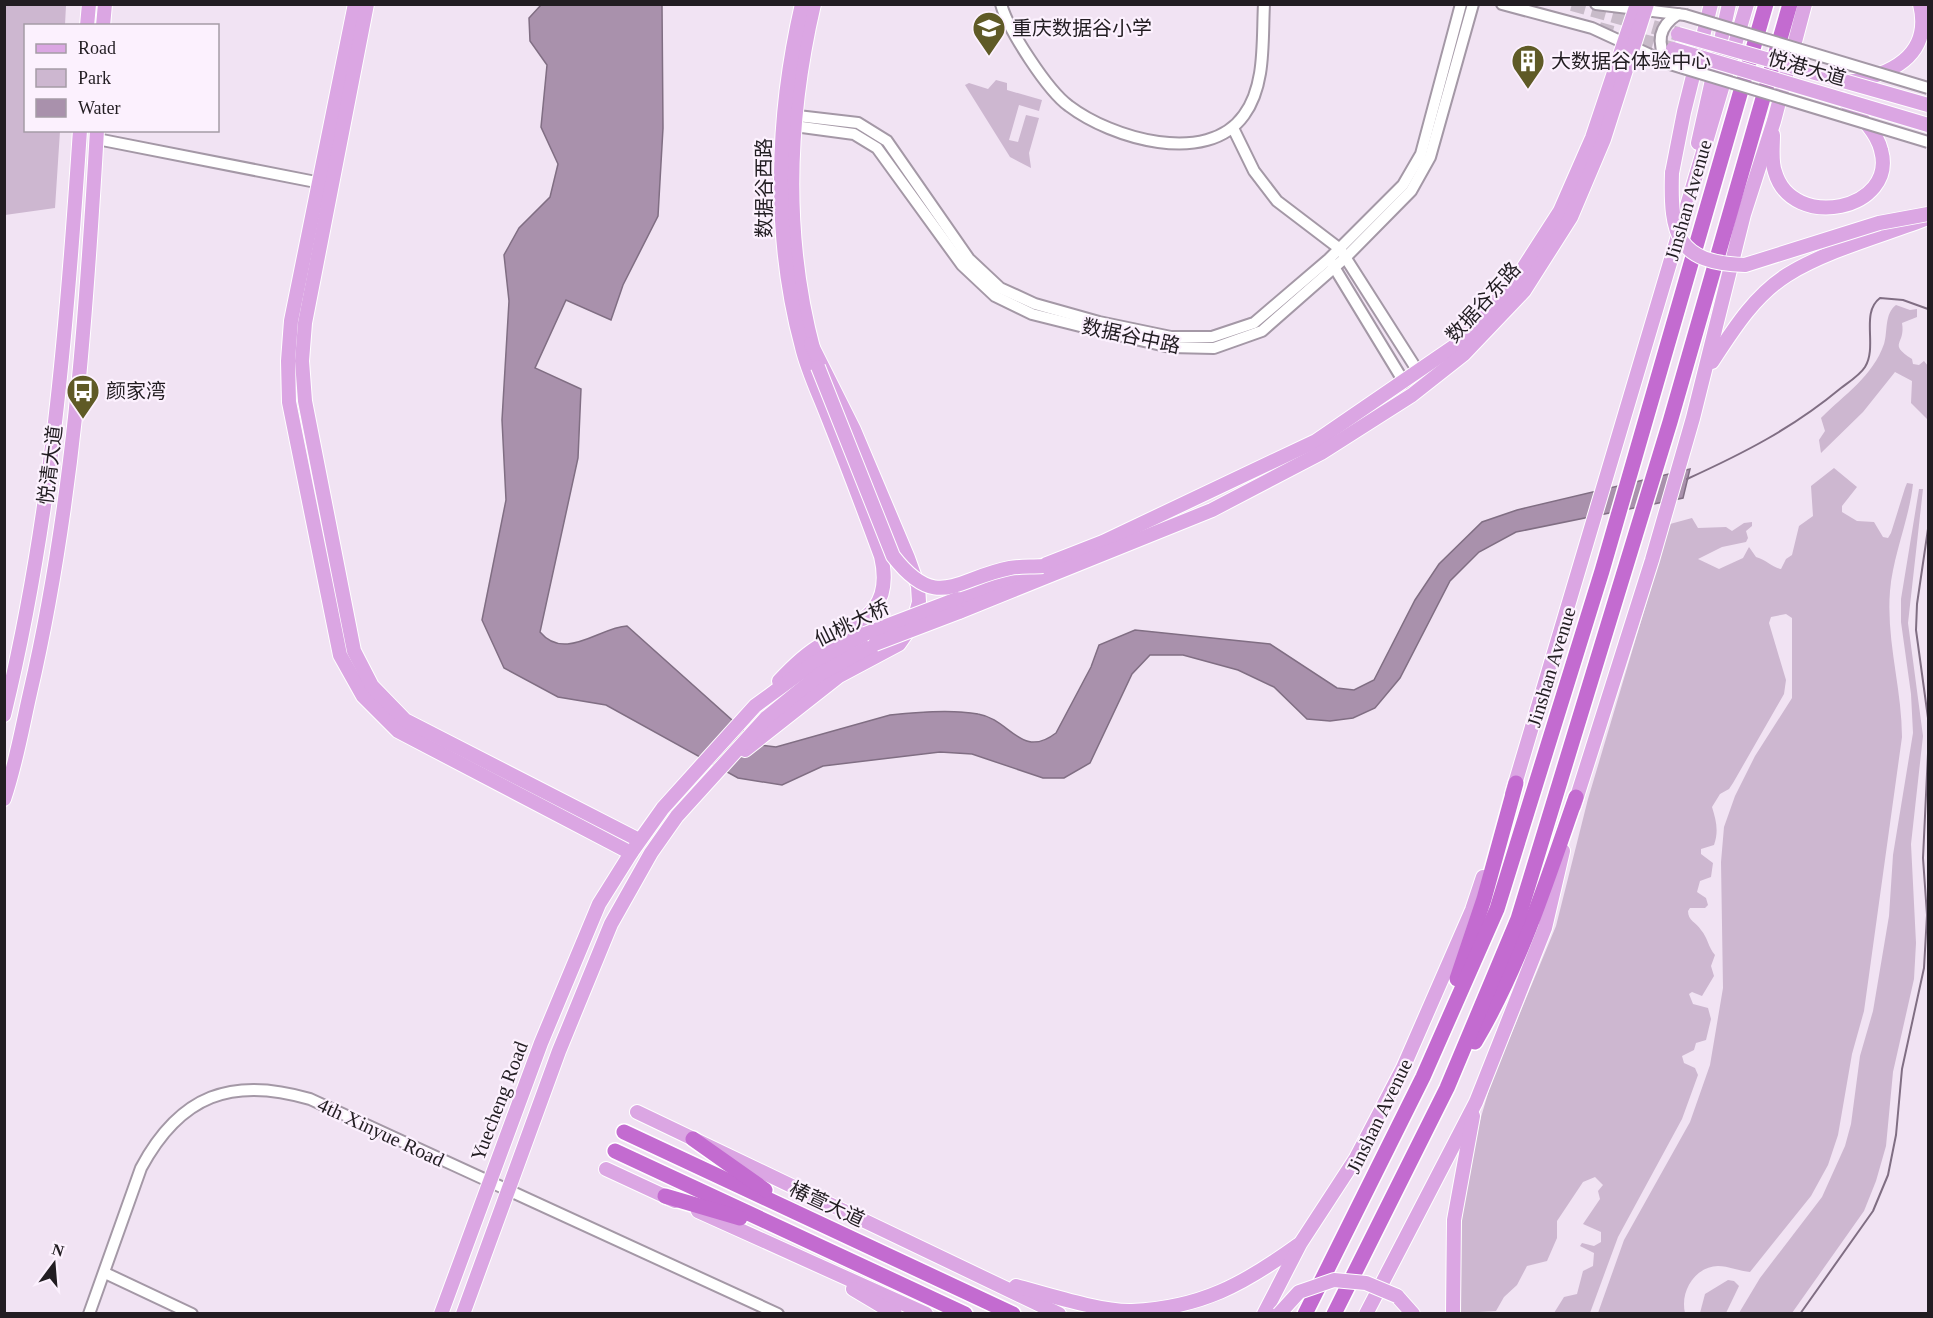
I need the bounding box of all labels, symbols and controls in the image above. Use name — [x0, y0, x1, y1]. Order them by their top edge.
school or university icon: 重庆数据谷小学 — [971, 10, 1007, 57]
place label: 重庆数据谷小学 — [1012, 17, 1152, 39]
legend — [24, 24, 219, 132]
text: Road — [78, 38, 116, 58]
building icon: 大数据谷体验中心 — [1510, 43, 1546, 90]
street label: 悦港大道 — [1766, 46, 1848, 90]
place label: 大数据谷体验中心 — [1551, 50, 1711, 72]
text: Park — [78, 68, 111, 88]
text: Water — [78, 98, 121, 118]
street label: Jinshan Avenue — [1660, 137, 1716, 263]
street label: 数据谷西路 — [753, 138, 775, 238]
street label: 数据谷东路 — [1441, 257, 1525, 347]
street label: 数据谷中路 — [1080, 315, 1182, 357]
bus stop icon: 颜家湾 — [65, 373, 101, 420]
place label: 颜家湾 — [106, 380, 166, 402]
street label: 悦清大道 — [34, 424, 66, 506]
street label: 仙桃大桥 — [811, 596, 893, 650]
street label: Jinshan Avenue — [1522, 604, 1580, 730]
street label: Yuecheng Road — [466, 1038, 533, 1164]
street label: Jinshan Avenue — [1342, 1055, 1416, 1177]
street label: 4th Xinyue Road — [314, 1093, 448, 1172]
street label: 椿萱大道 — [786, 1177, 868, 1231]
north arrow — [24, 1234, 84, 1294]
text: N — [50, 1240, 66, 1260]

